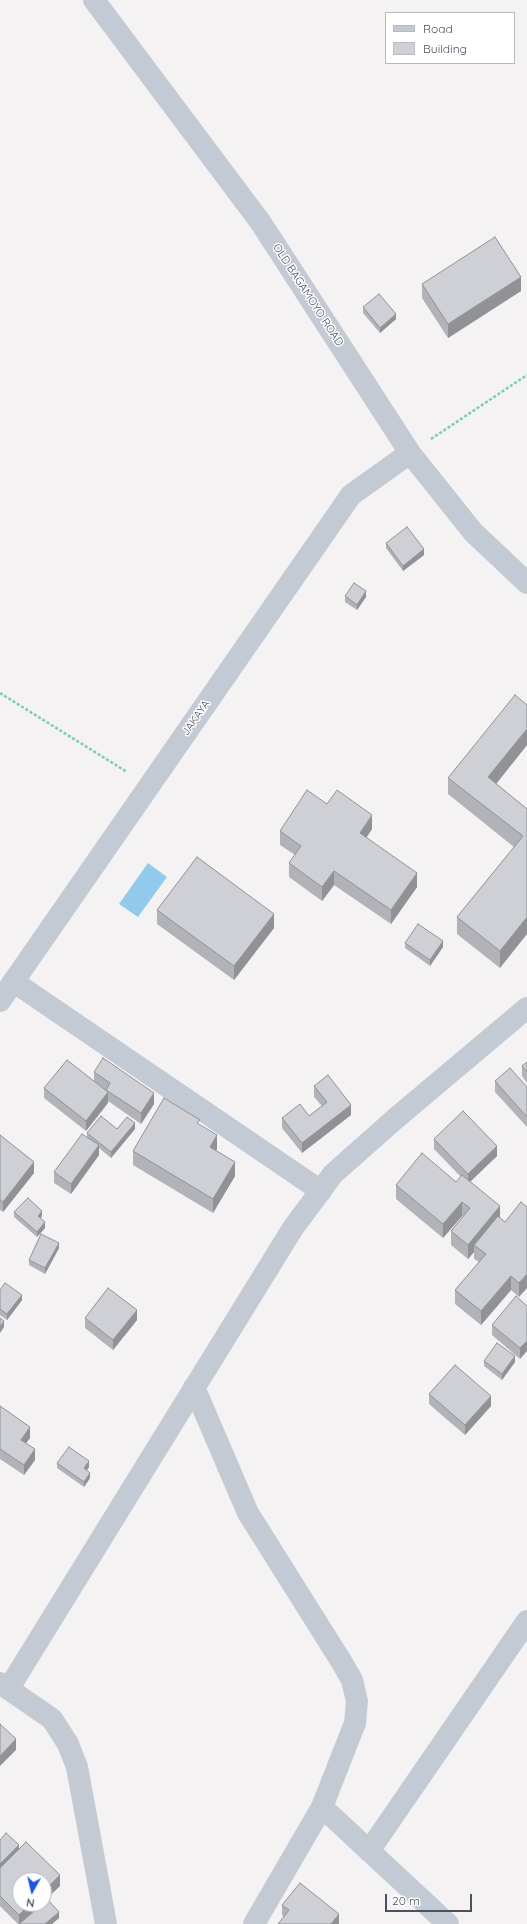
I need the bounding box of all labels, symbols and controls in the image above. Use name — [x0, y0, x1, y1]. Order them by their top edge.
legend — [385, 12, 515, 64]
text: Road — [423, 21, 453, 36]
text: Building — [423, 41, 467, 56]
street label: OLD BAGAMOYO ROAD — [270, 241, 346, 349]
street label: JAKAYA — [179, 698, 213, 738]
north arrow — [12, 1872, 52, 1912]
scale bar — [387, 1886, 474, 1912]
text: 20 m — [392, 1893, 420, 1908]
text: N — [25, 1895, 35, 1910]

